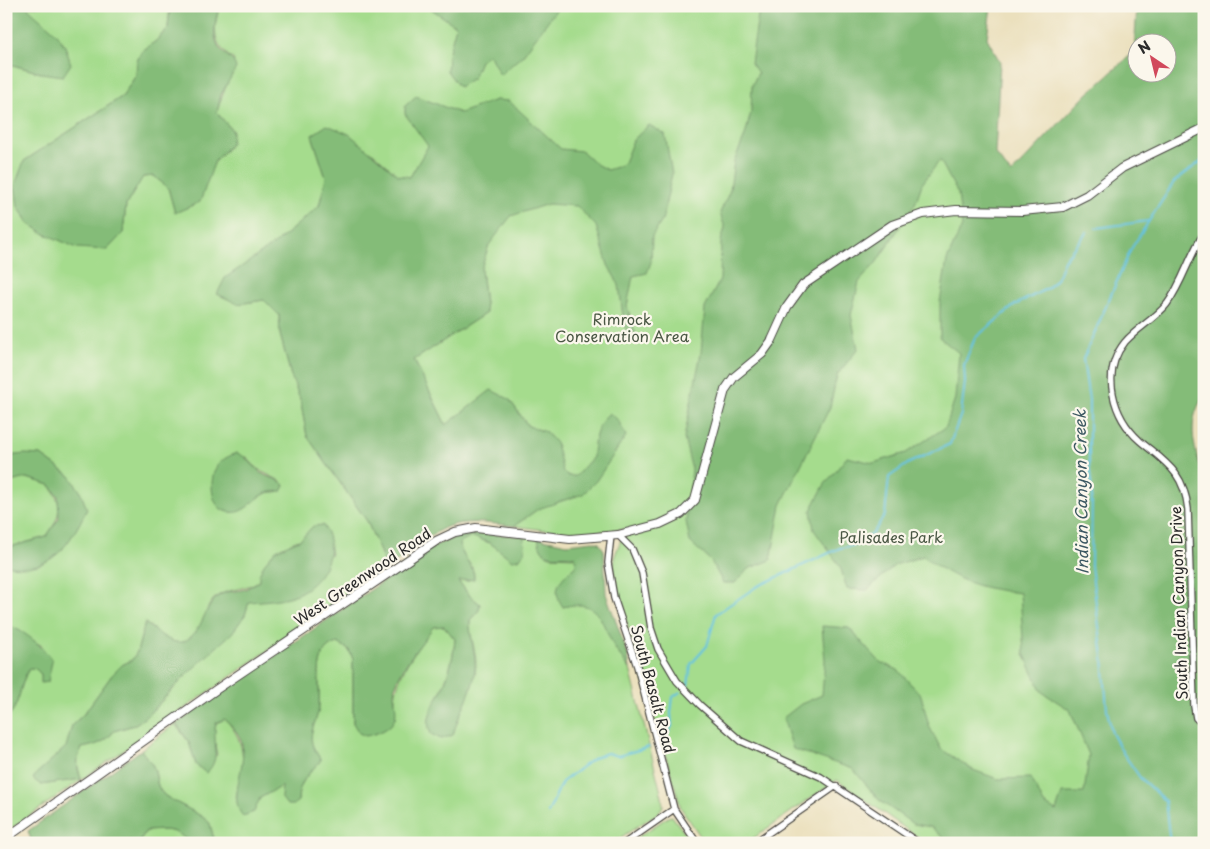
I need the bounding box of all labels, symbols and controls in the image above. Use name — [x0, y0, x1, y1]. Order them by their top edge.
north arrow — [1128, 32, 1178, 82]
text: N — [1134, 35, 1155, 59]
park label: Rimrock Conservation Area — [555, 307, 690, 347]
water label: Indian Canyon Creek — [1067, 408, 1093, 575]
street label: South Indian Canyon Drive — [1163, 506, 1193, 700]
street label: West Greenwood Road — [289, 521, 435, 631]
park label: Palisades Park — [839, 525, 943, 548]
street label: South Basalt Road — [626, 622, 682, 756]

